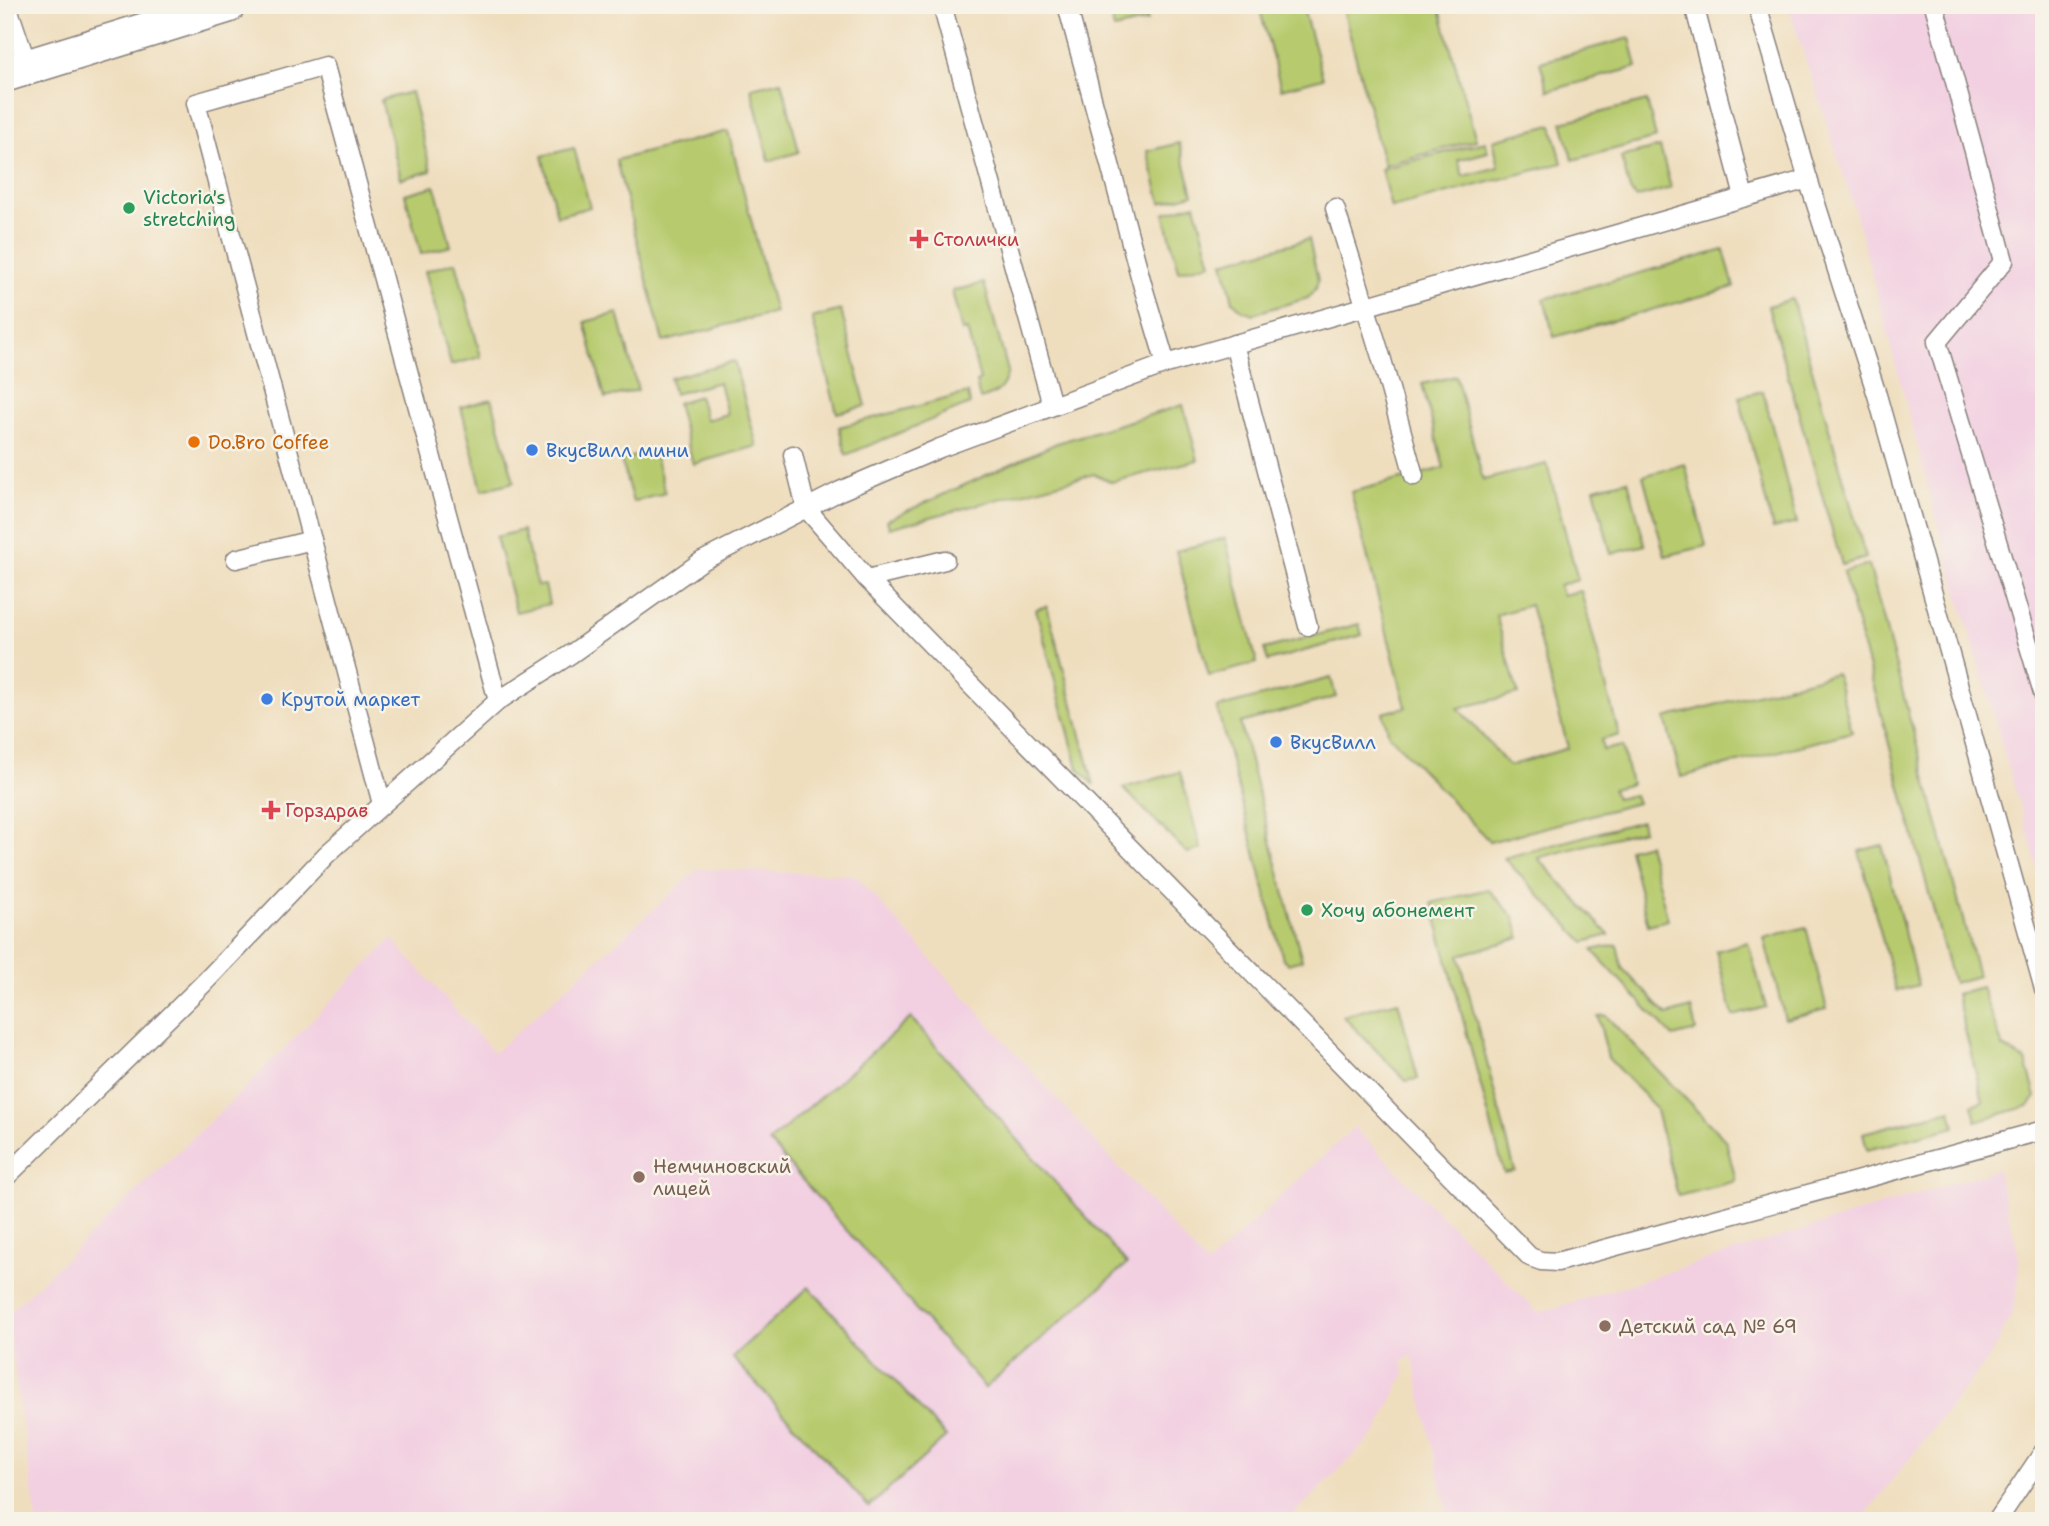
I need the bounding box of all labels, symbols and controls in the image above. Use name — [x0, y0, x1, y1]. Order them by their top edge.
place label: Victoria's stretching — [143, 185, 235, 232]
marker: Victoria's stretching — [121, 200, 137, 216]
place label: Столички — [933, 227, 1019, 252]
marker: Столички — [911, 231, 927, 247]
place label: Do.Bro Coffee — [208, 430, 329, 455]
marker: Do.Bro Coffee — [186, 434, 202, 450]
place label: ВкусВилл мини — [546, 438, 689, 463]
marker: ВкусВилл мини — [524, 442, 540, 458]
place label: Крутой маркет — [281, 687, 421, 712]
marker: Крутой маркет — [259, 691, 275, 707]
place label: ВкусВилл — [1290, 730, 1376, 755]
marker: ВкусВилл — [1268, 734, 1284, 750]
place label: Горздрав — [285, 798, 368, 823]
marker: Горздрав — [263, 802, 279, 818]
place label: Хочу абонемент — [1321, 898, 1475, 923]
marker: Хочу абонемент — [1299, 902, 1315, 918]
place label: Немчиновский лицей — [653, 1154, 791, 1201]
marker: Немчиновский лицей — [631, 1169, 647, 1185]
place label: Детский сад № 69 — [1619, 1314, 1797, 1339]
marker: Детский сад № 69 — [1597, 1318, 1613, 1334]

